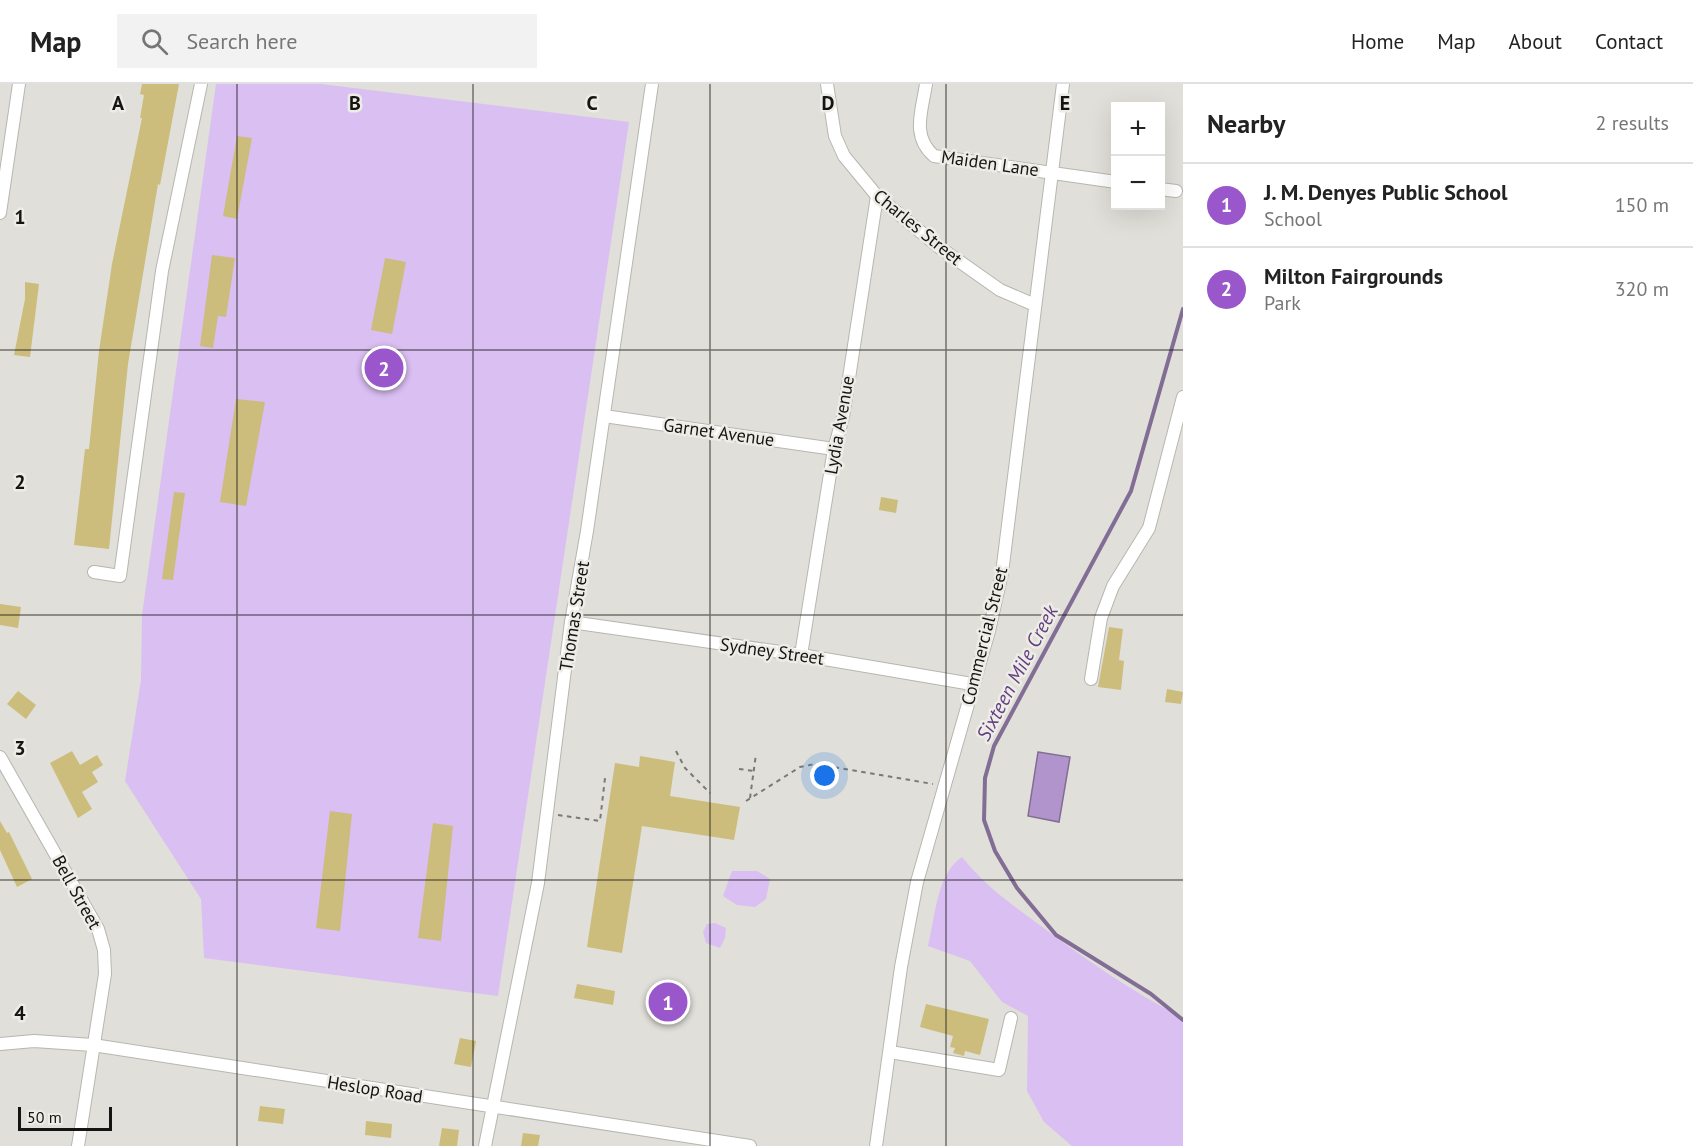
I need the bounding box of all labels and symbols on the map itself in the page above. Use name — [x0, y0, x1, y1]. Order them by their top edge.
text: A — [112, 90, 125, 116]
text: B — [349, 90, 361, 116]
text: C — [586, 90, 598, 116]
text: D — [822, 90, 835, 116]
text: E — [1060, 90, 1070, 116]
street label: Maiden Lane — [940, 145, 1040, 181]
street label: Charles Street — [869, 184, 967, 270]
text: 1 — [14, 204, 26, 230]
pin: 2 — [364, 346, 404, 390]
street label: Lydia Avenue — [819, 374, 859, 476]
street label: Garnet Avenue — [662, 413, 776, 451]
text: 2 — [14, 469, 26, 495]
street label: Thomas Street — [554, 559, 594, 673]
street label: Commercial Street — [956, 564, 1012, 708]
water label: Sixteen Mile Creek — [970, 600, 1064, 745]
street label: Sydney Street — [719, 632, 825, 670]
text: 3 — [14, 735, 26, 761]
your location — [810, 761, 839, 790]
street label: Bell Street — [47, 851, 107, 933]
pin: 1 — [648, 980, 688, 1024]
text: 4 — [14, 1000, 26, 1026]
street label: Heslop Road — [326, 1070, 424, 1108]
scale bar — [18, 1104, 112, 1132]

